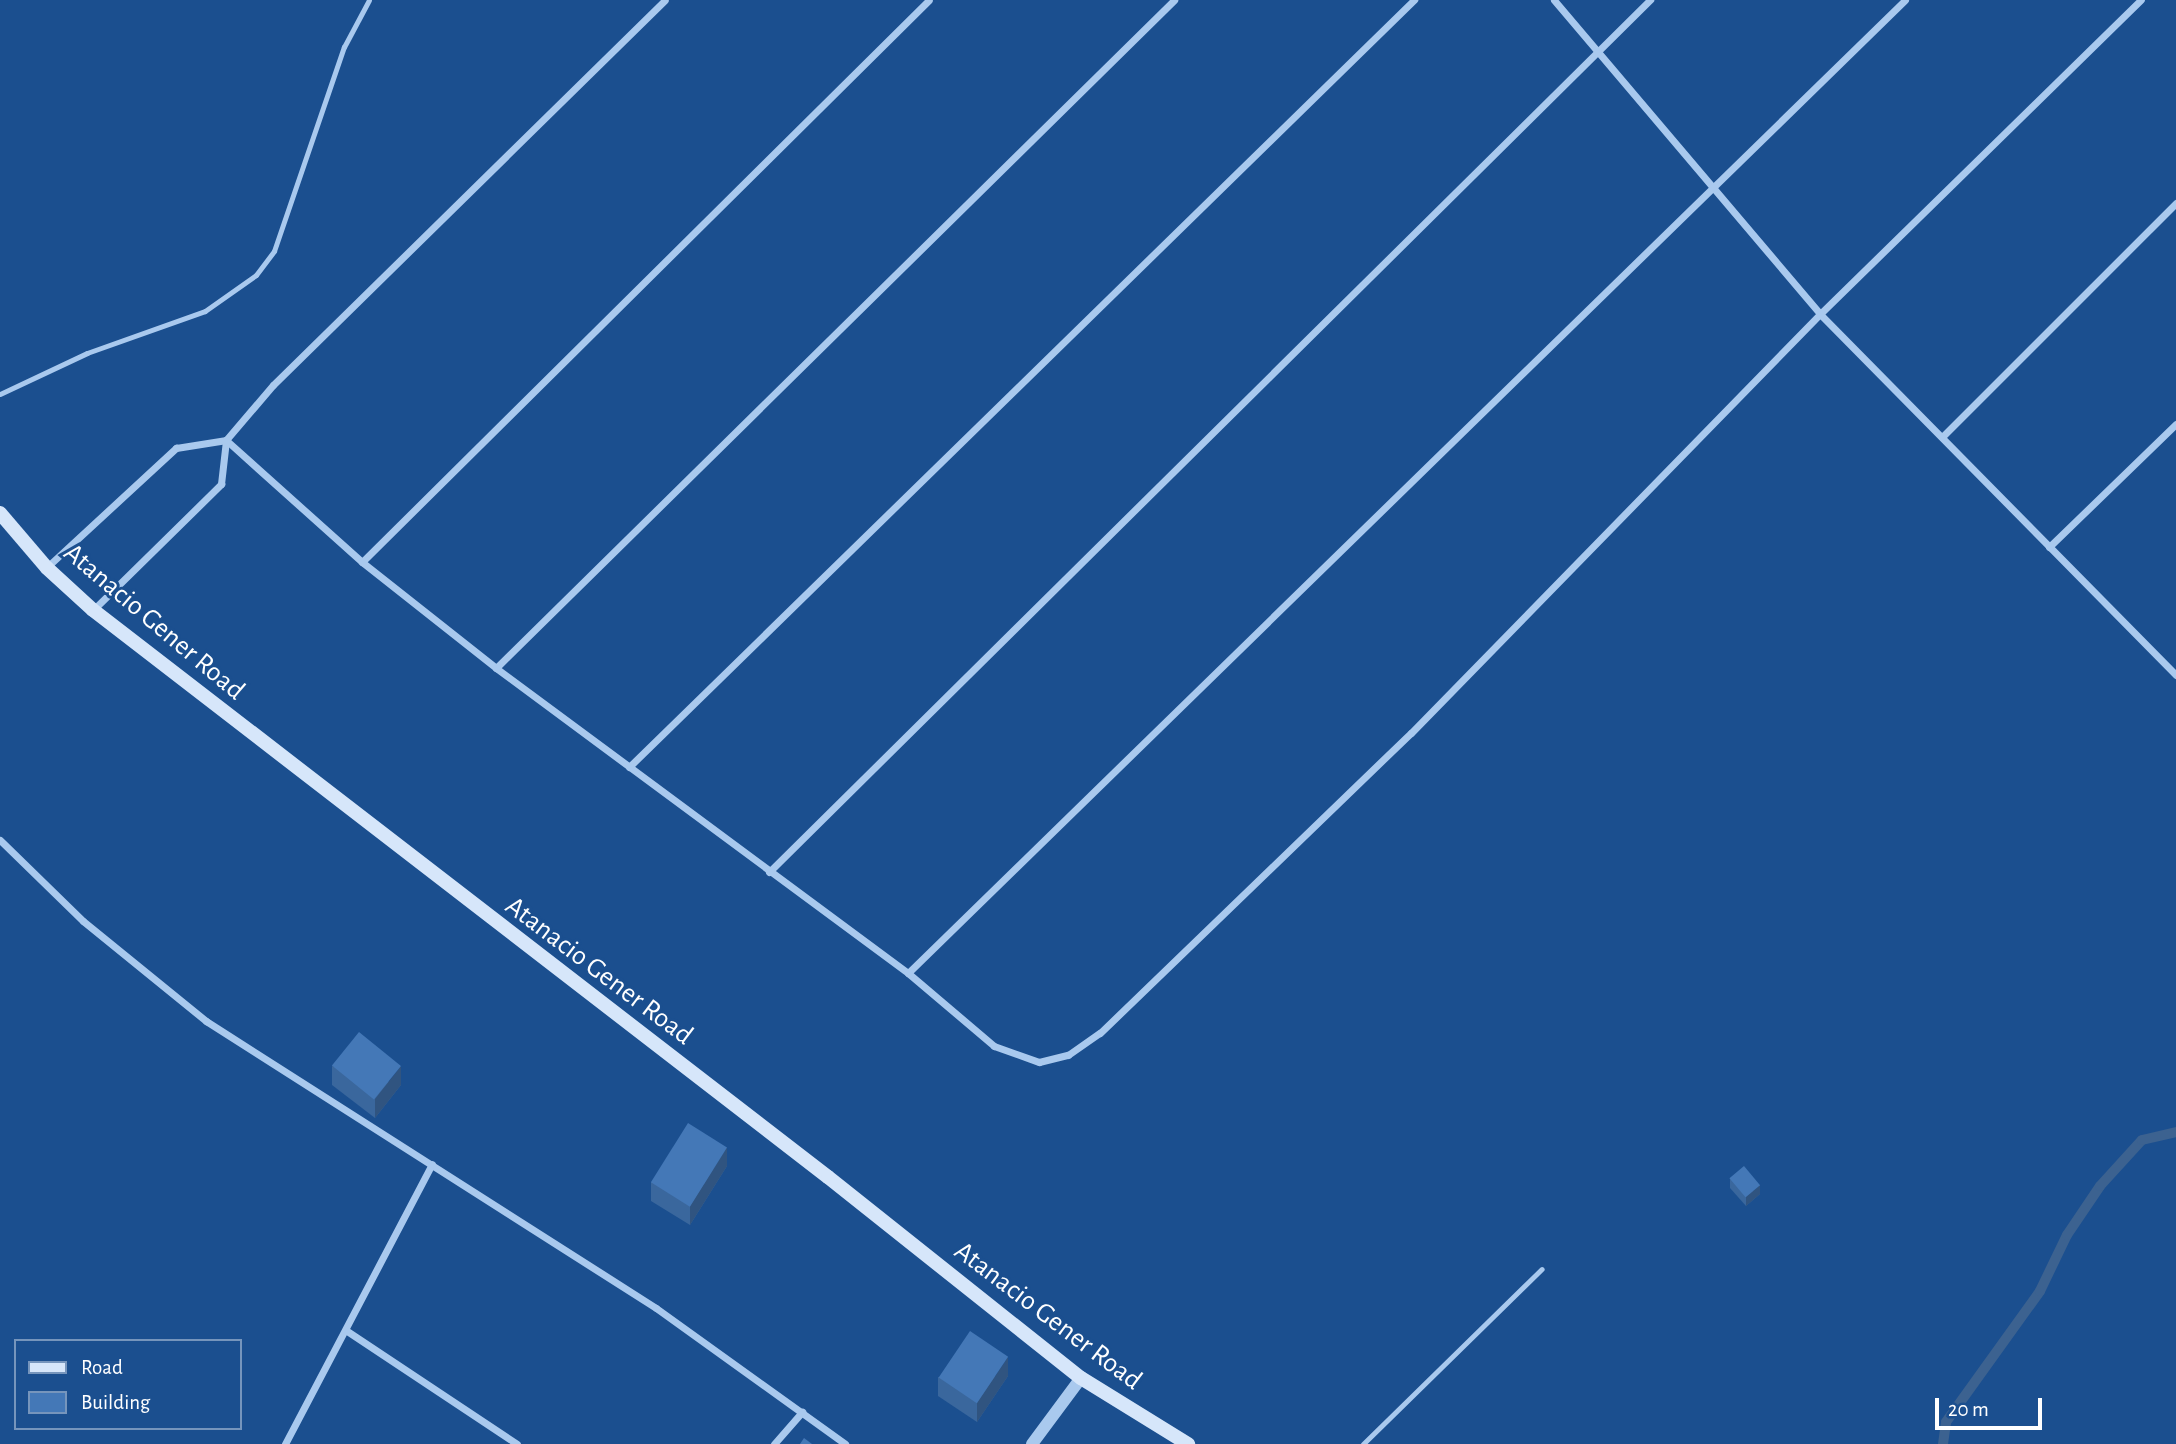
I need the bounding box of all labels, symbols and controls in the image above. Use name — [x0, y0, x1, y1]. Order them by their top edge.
street label: Atanacio Gener Road — [57, 536, 251, 708]
street label: Atanacio Gener Road — [499, 889, 699, 1053]
street label: Atanacio Gener Road — [948, 1234, 1148, 1398]
legend — [14, 1339, 242, 1430]
text: Road — [81, 1357, 123, 1378]
scale bar — [1938, 1384, 2045, 1428]
text: Building — [81, 1392, 150, 1413]
text: 20 m — [1948, 1399, 1989, 1420]

